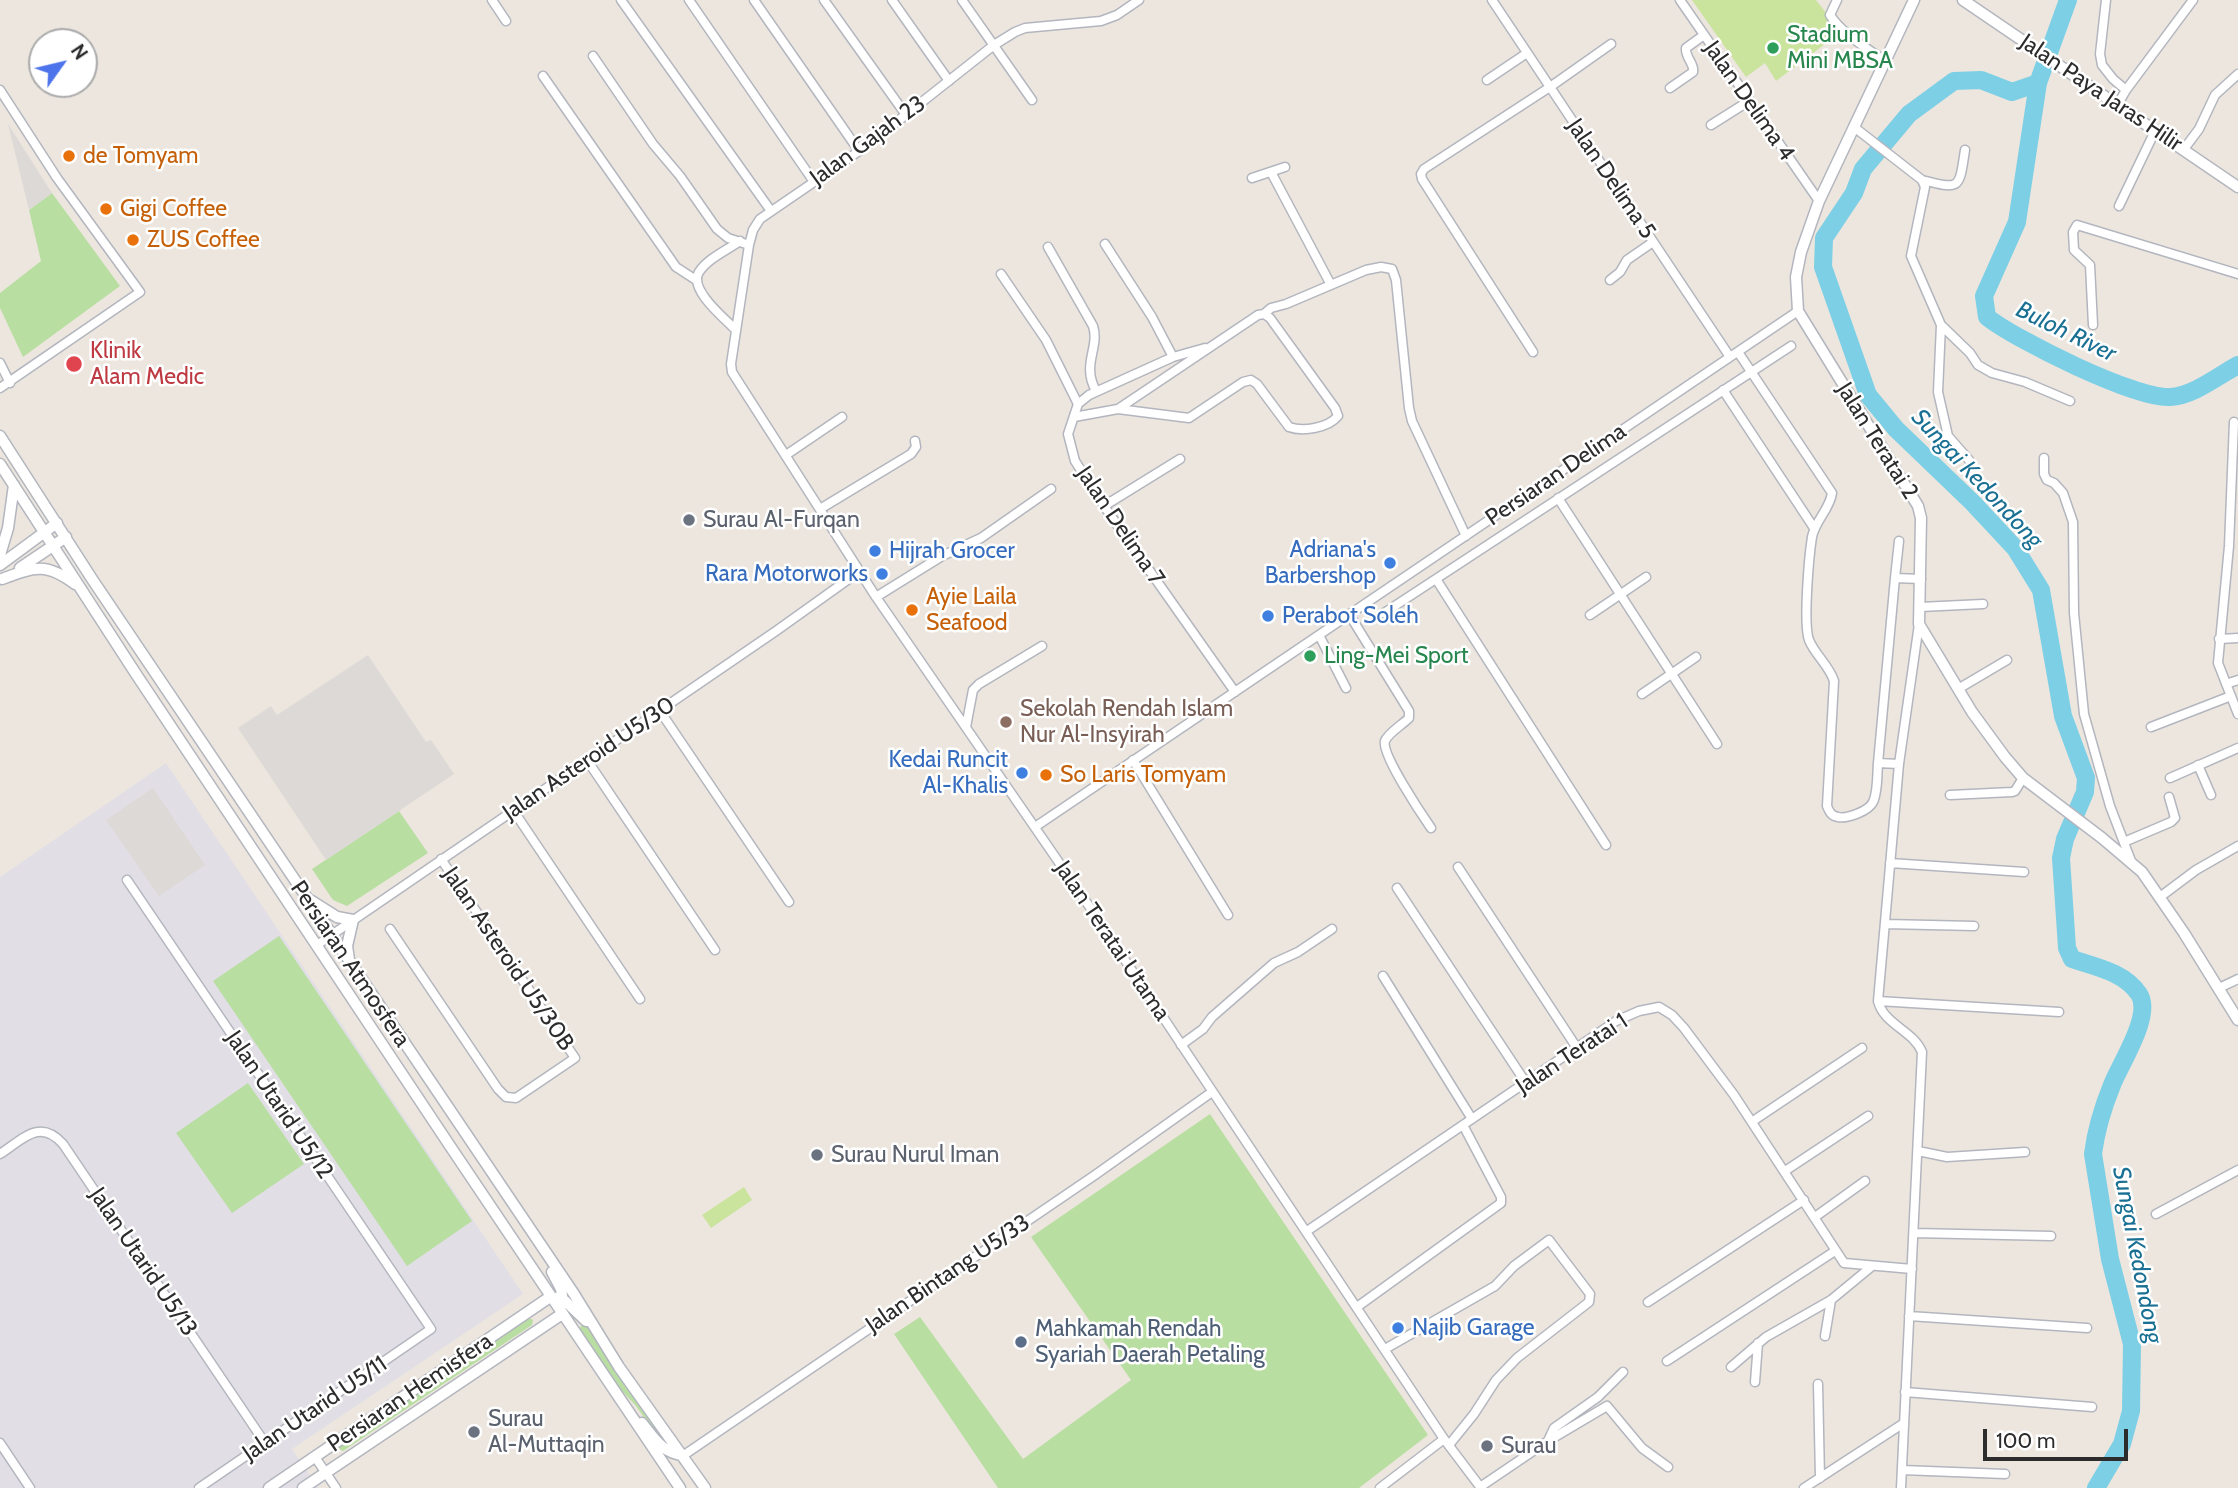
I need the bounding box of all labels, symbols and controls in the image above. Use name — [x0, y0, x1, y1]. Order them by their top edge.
place label: Stadium Mini MBSA — [1787, 21, 1893, 75]
north arrow — [28, 28, 98, 98]
street label: Jalan Paya Jaras Hilir — [2014, 28, 2188, 158]
street label: Jalan Delima 4 — [1698, 36, 1800, 166]
text: N — [66, 40, 92, 64]
marker: Stadium Mini MBSA — [1765, 40, 1781, 56]
street label: Jalan Gajah 23 — [805, 90, 931, 192]
street label: Jalan Delima 5 — [1561, 114, 1661, 244]
place label: de Tomyam — [83, 142, 198, 170]
marker: de Tomyam — [61, 148, 77, 164]
place label: Gigi Coffee — [120, 195, 227, 223]
marker: Gigi Coffee — [98, 201, 114, 217]
place label: ZUS Coffee — [147, 226, 260, 254]
marker: ZUS Coffee — [125, 232, 141, 248]
water label: Buloh River — [2011, 296, 2121, 368]
place label: Klinik Alam Medic — [90, 337, 204, 391]
marker: Klinik Alam Medic — [64, 354, 84, 374]
street label: Jalan Teratai 2 — [1830, 378, 1924, 504]
water label: Sungai Kedondong — [1905, 403, 2049, 555]
street label: Persiaran Delima — [1481, 418, 1631, 532]
street label: Jalan Delima 7 — [1070, 461, 1170, 591]
place label: Surau Al-Furqan — [703, 506, 860, 534]
marker: Surau Al-Furqan — [681, 512, 697, 528]
place label: Adriana's Barbershop — [1265, 536, 1376, 590]
place label: Hijrah Grocer — [889, 537, 1015, 565]
marker: Hijrah Grocer — [867, 543, 883, 559]
marker: Adriana's Barbershop — [1382, 555, 1398, 571]
place label: Rara Motorworks — [705, 560, 868, 588]
marker: Rara Motorworks — [874, 566, 890, 582]
place label: Ayie Laila Seafood — [926, 583, 1017, 637]
marker: Ayie Laila Seafood — [904, 602, 920, 618]
place label: Perabot Soleh — [1282, 602, 1419, 630]
marker: Perabot Soleh — [1260, 608, 1276, 624]
place label: Ling-Mei Sport — [1324, 642, 1468, 670]
marker: Ling-Mei Sport — [1302, 648, 1318, 664]
street label: Jalan Asteroid U5/30 — [498, 691, 680, 827]
place label: Sekolah Rendah Islam Nur Al-Insyirah — [1020, 695, 1233, 749]
marker: Sekolah Rendah Islam Nur Al-Insyirah — [998, 714, 1014, 730]
place label: Kedai Runcit Al-Khalis — [889, 746, 1008, 800]
place label: So Laris Tomyam — [1060, 761, 1226, 789]
marker: Kedai Runcit Al-Khalis — [1014, 765, 1030, 781]
marker: So Laris Tomyam — [1038, 767, 1054, 783]
street label: Jalan Teratai Utama — [1048, 856, 1176, 1026]
street label: Jalan Asteroid U5/30B — [436, 862, 580, 1056]
street label: Persiaran Atmosfera — [284, 876, 416, 1052]
street label: Jalan Teratai 1 — [1511, 1008, 1633, 1100]
street label: Jalan Utarid U5/12 — [219, 1026, 339, 1184]
place label: Surau Nurul Iman — [831, 1141, 999, 1169]
marker: Surau Nurul Iman — [809, 1147, 825, 1163]
water label: Sungai Kedondong — [2106, 1164, 2168, 1346]
street label: Jalan Utarid U5/13 — [83, 1183, 203, 1341]
street label: Jalan Bintang U5/33 — [861, 1209, 1035, 1339]
place label: Najib Garage — [1412, 1314, 1535, 1342]
place label: Mahkamah Rendah Syariah Daerah Petaling — [1035, 1315, 1265, 1369]
marker: Najib Garage — [1390, 1320, 1406, 1336]
street label: Persiaran Hemisfera — [322, 1328, 498, 1458]
marker: Mahkamah Rendah Syariah Daerah Petaling — [1013, 1334, 1029, 1350]
street label: Jalan Utarid U5/11 — [238, 1351, 392, 1467]
place label: Surau Al-Muttaqin — [488, 1405, 605, 1459]
scale bar — [1986, 1414, 2131, 1458]
marker: Surau Al-Muttaqin — [466, 1424, 482, 1440]
text: 100 m — [1996, 1428, 2055, 1453]
place label: Surau — [1501, 1432, 1557, 1460]
marker: Surau — [1479, 1438, 1495, 1454]

